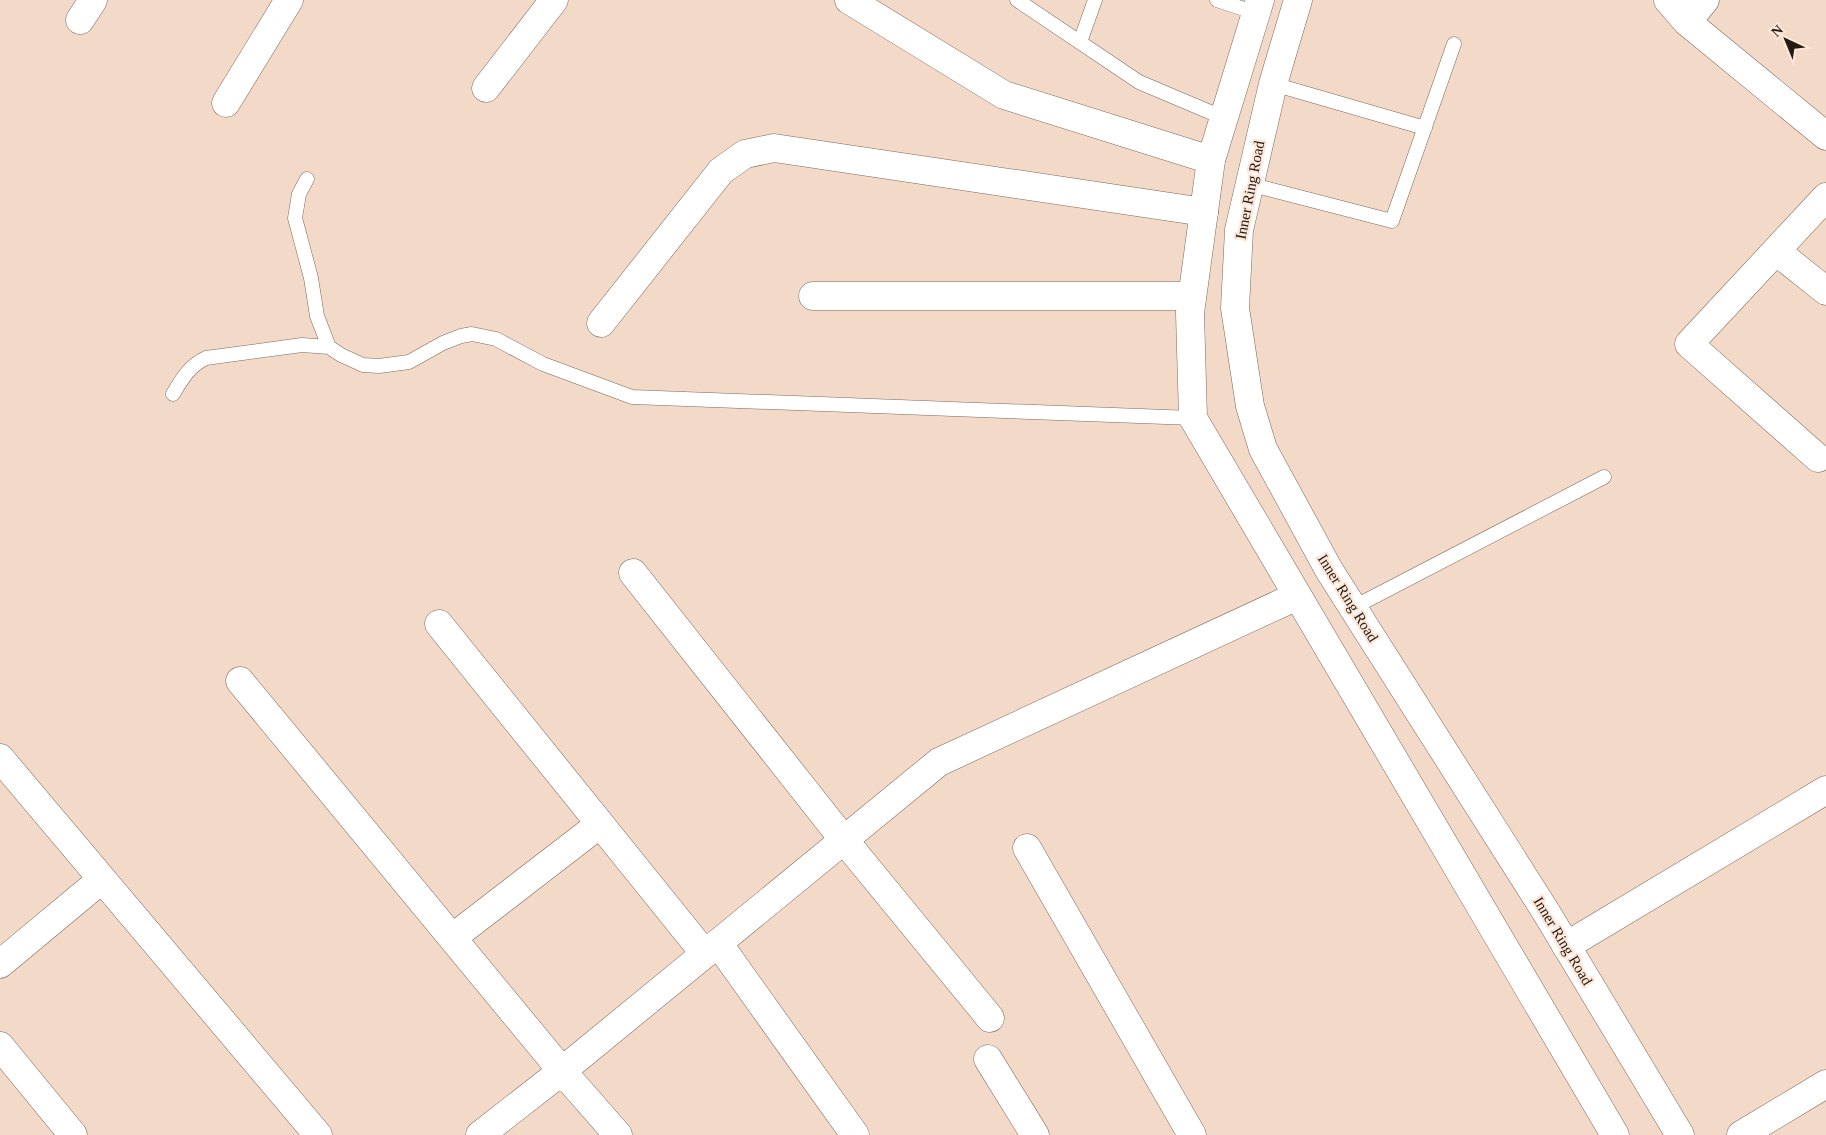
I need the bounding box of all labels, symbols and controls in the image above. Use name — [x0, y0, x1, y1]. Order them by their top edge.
north arrow — [1761, 15, 1811, 65]
text: N — [1768, 22, 1786, 40]
street label: Inner Ring Road — [1233, 139, 1267, 241]
street label: Inner Ring Road — [1315, 551, 1382, 645]
street label: Inner Ring Road — [1530, 894, 1596, 988]

